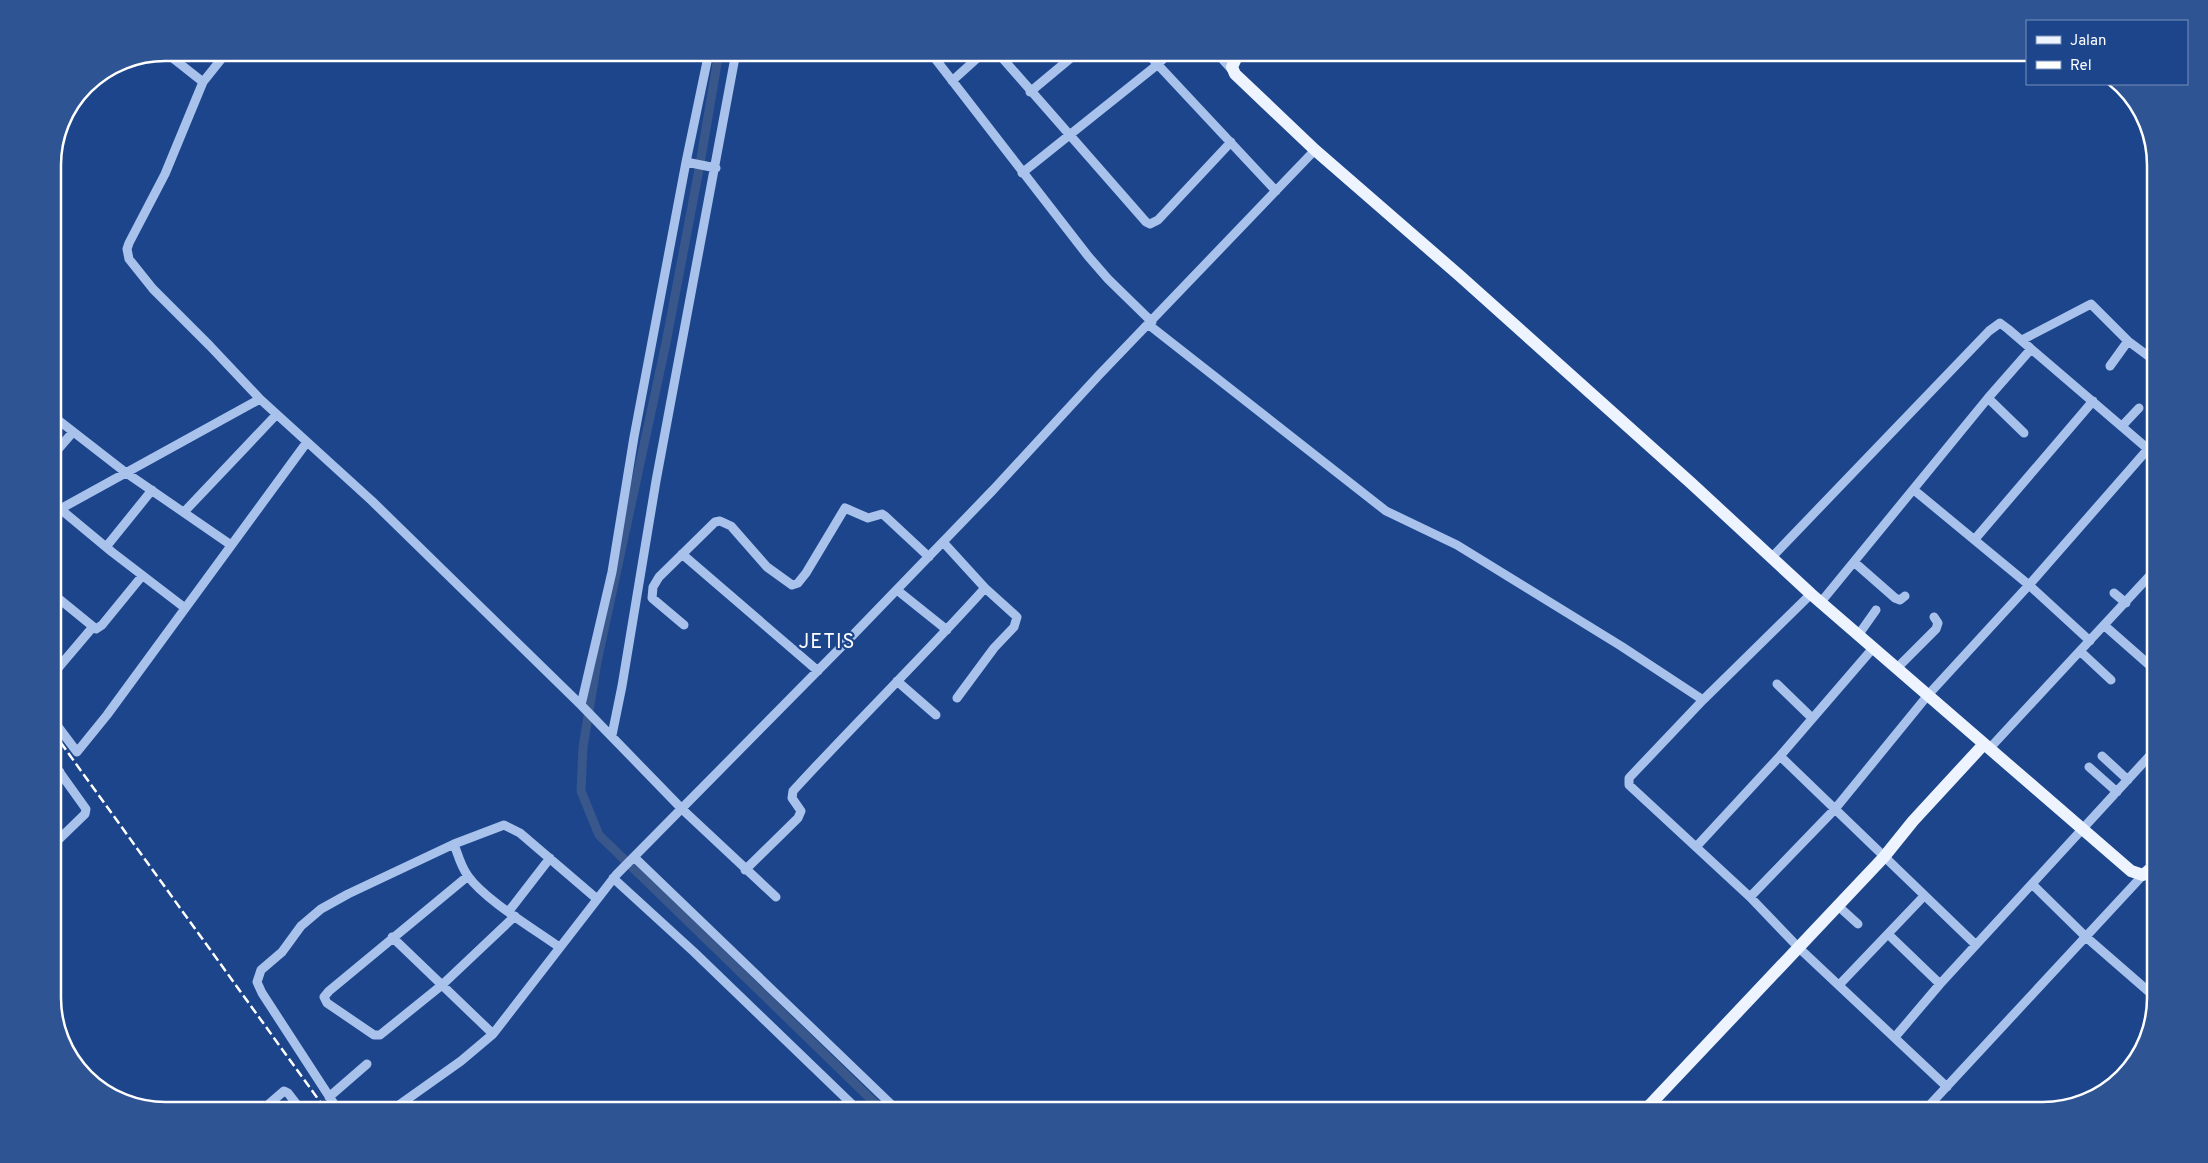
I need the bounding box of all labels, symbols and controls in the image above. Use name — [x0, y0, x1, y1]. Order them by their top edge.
legend — [2026, 20, 2188, 85]
text: Jalan — [2070, 32, 2107, 51]
text: Rel — [2070, 57, 2092, 76]
district label: JETIS — [798, 630, 856, 656]

